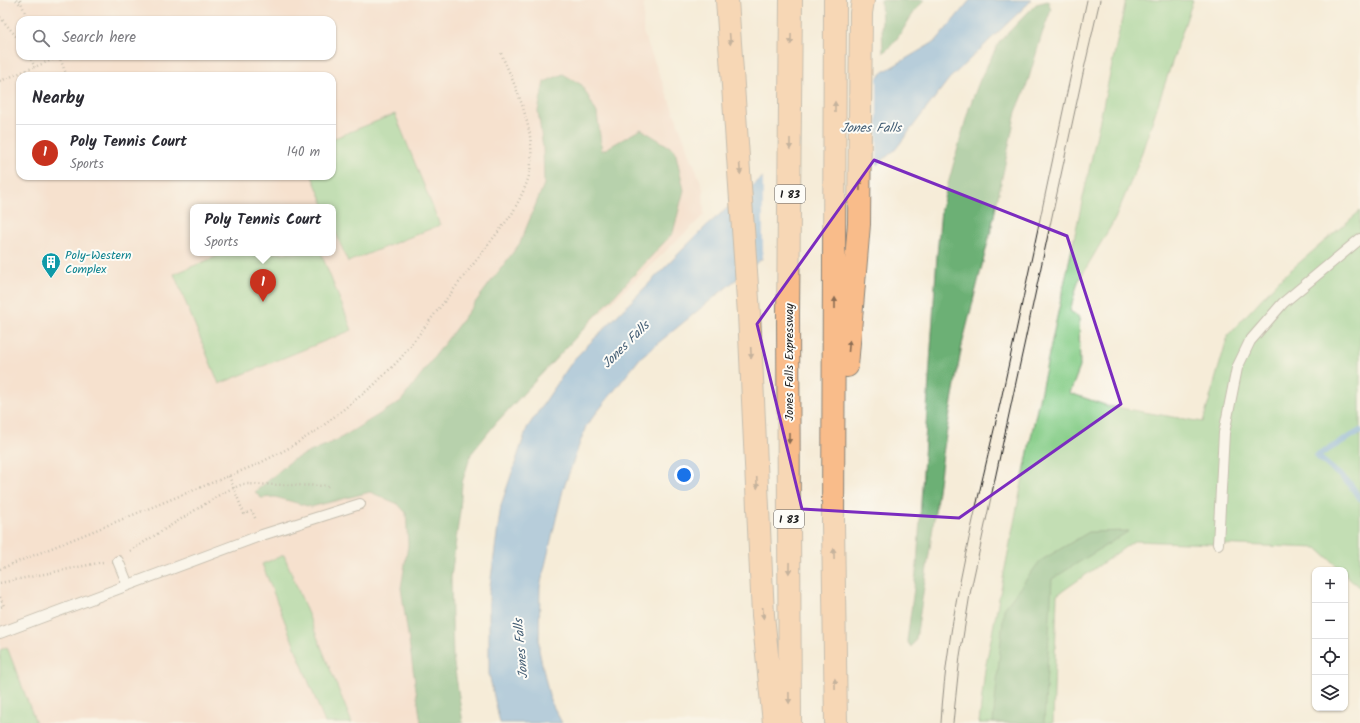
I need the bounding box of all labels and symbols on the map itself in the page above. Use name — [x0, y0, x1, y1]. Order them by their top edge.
one-way arrow — [727, 33, 733, 45]
one-way arrow — [788, 33, 794, 46]
one-way arrow — [832, 100, 838, 113]
water label: Jones Falls — [841, 118, 903, 139]
one-way arrow — [787, 138, 793, 151]
one-way arrow — [736, 163, 743, 175]
one-way arrow — [856, 179, 863, 191]
road number: I 83 — [775, 185, 805, 203]
place label: Poly-Western Complex — [65, 246, 131, 279]
building icon: Poly-Western Complex — [40, 251, 62, 279]
pin: 1 — [250, 269, 276, 302]
one-way arrow — [832, 296, 838, 309]
street label: Jones Falls Expressway — [780, 303, 799, 421]
water label: Jones Falls — [597, 315, 656, 374]
one-way arrow — [846, 340, 852, 352]
one-way arrow — [748, 347, 755, 359]
one-way arrow — [786, 432, 792, 445]
your location — [674, 465, 694, 485]
one-way arrow — [754, 477, 761, 489]
road number: I 83 — [774, 510, 804, 528]
one-way arrow — [831, 547, 837, 560]
one-way arrow — [786, 562, 792, 575]
one-way arrow — [760, 607, 766, 620]
water label: Jones Falls — [508, 616, 535, 680]
one-way arrow — [832, 677, 838, 690]
one-way arrow — [786, 692, 792, 705]

